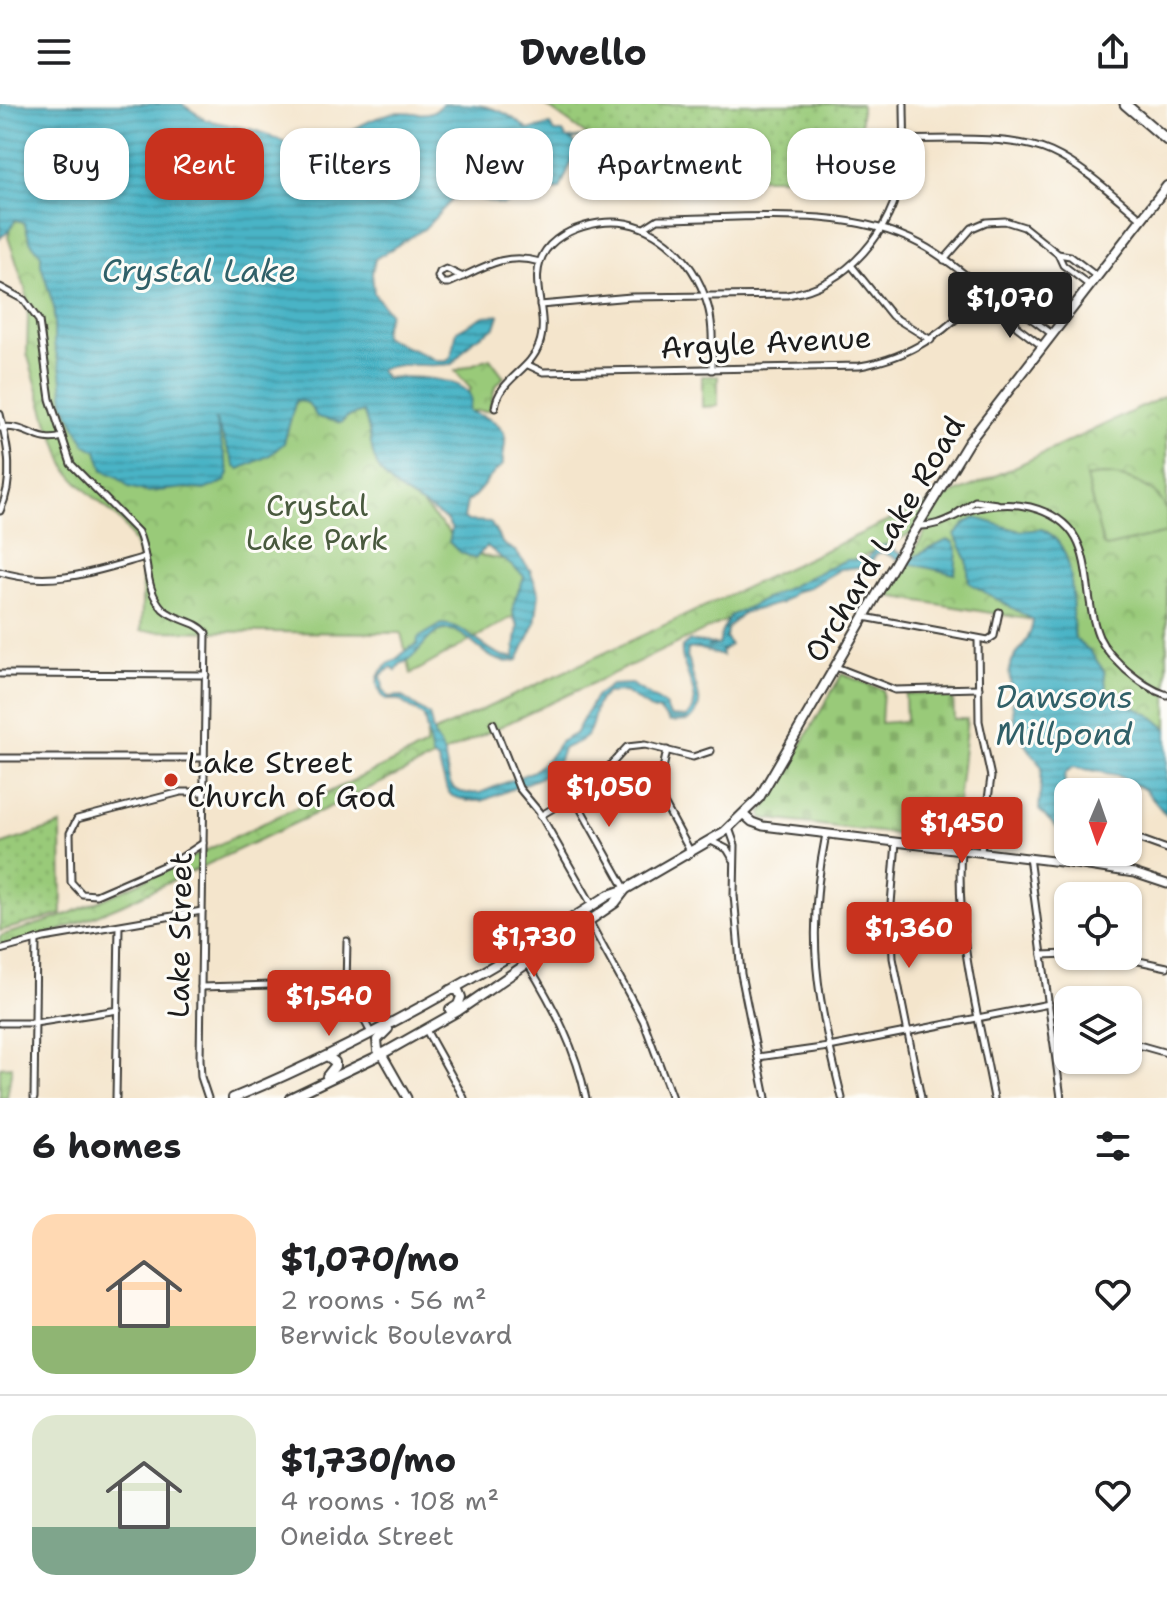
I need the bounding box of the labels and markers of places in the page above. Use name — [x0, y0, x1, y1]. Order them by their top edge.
pin: $1,070 — [945, 272, 1075, 340]
place label: Lake Street Church of God — [187, 742, 396, 817]
pin: $1,050 — [544, 761, 674, 829]
marker: Lake Street Church of God — [162, 771, 180, 789]
pin: $1,450 — [897, 797, 1027, 865]
pin: $1,360 — [844, 902, 974, 970]
pin: $1,730 — [469, 911, 599, 979]
pin: $1,540 — [264, 970, 394, 1038]

